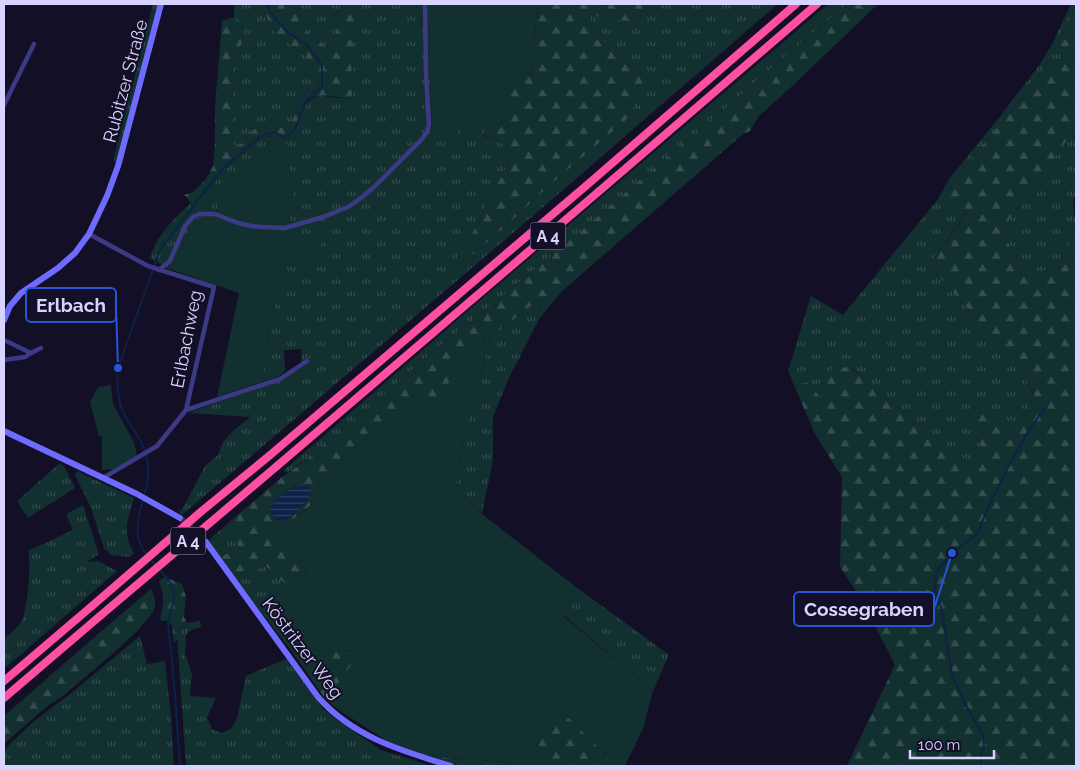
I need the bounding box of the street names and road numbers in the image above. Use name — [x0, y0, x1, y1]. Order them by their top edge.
street label: Rubitzer Straße — [98, 17, 152, 145]
road number: A 4 — [530, 222, 566, 250]
street label: Erlbachweg — [166, 288, 206, 390]
road number: A 4 — [170, 528, 206, 554]
street label: Köstritzer Weg — [258, 593, 348, 703]

